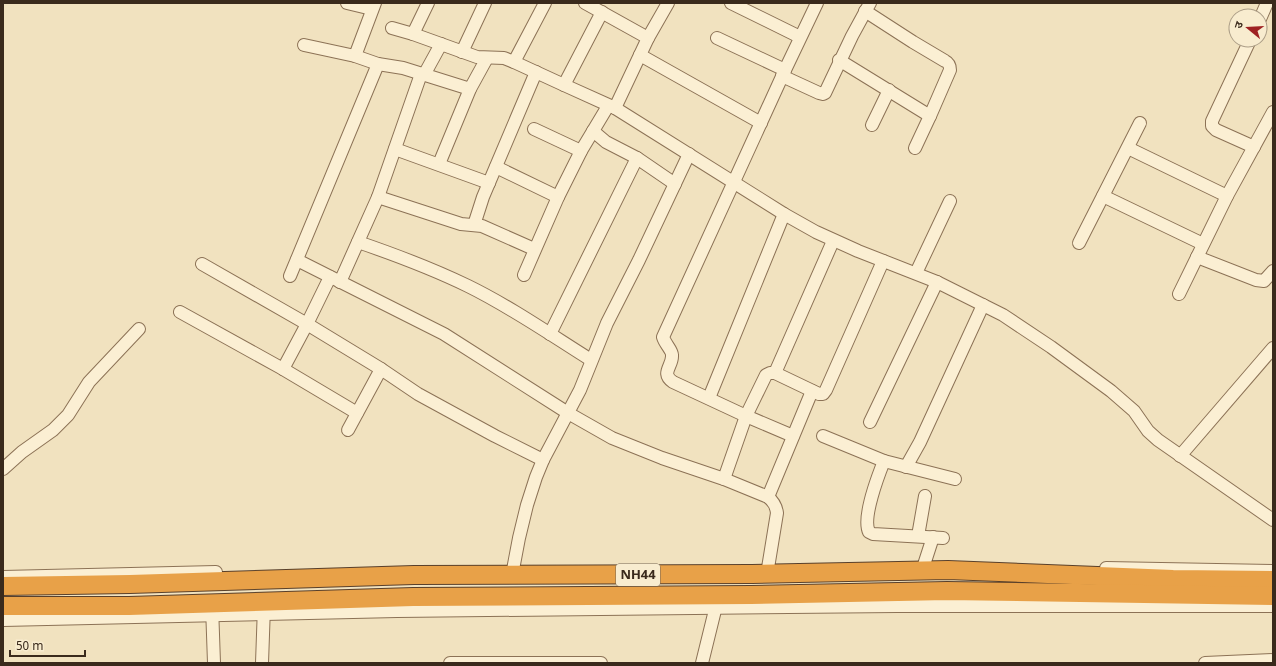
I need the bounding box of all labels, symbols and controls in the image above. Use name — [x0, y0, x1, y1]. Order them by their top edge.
north arrow — [1228, 8, 1268, 48]
text: उ — [1232, 19, 1247, 30]
road number: NH44 — [616, 564, 660, 586]
scale bar — [10, 632, 85, 658]
text: 50 m — [16, 639, 44, 655]

